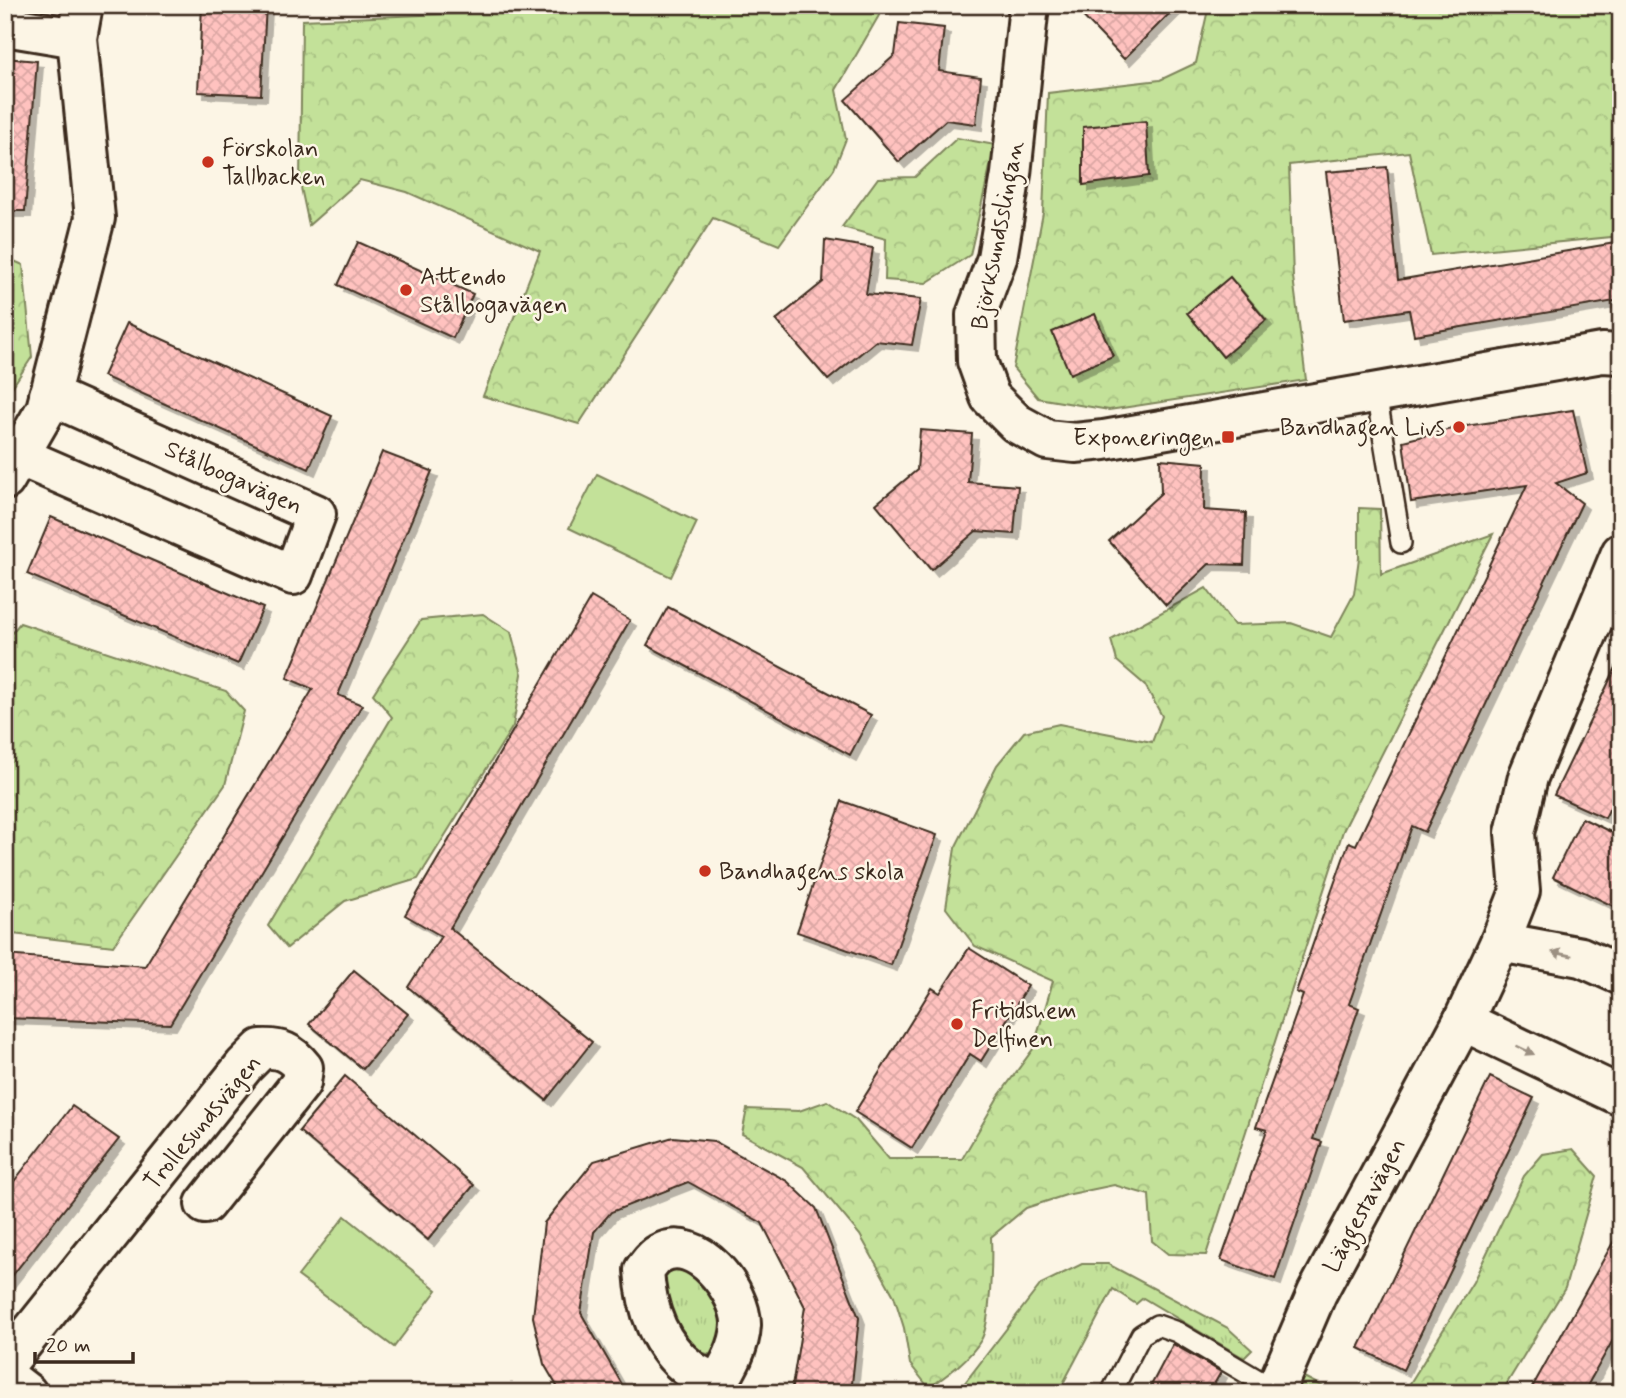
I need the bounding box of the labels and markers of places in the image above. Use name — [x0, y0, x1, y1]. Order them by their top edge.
place label: Förskolan Tallbacken — [222, 134, 325, 193]
marker: Förskolan Tallbacken — [200, 154, 216, 170]
place label: Attendo Stålbogavägen — [420, 262, 568, 323]
marker: Attendo Stålbogavägen — [398, 282, 414, 298]
place label: Bandhagen Livs — [1280, 413, 1445, 447]
marker: Bandhagen Livs — [1451, 419, 1467, 435]
place label: Exponeringen — [1073, 423, 1214, 456]
marker: Exponeringen — [1220, 429, 1236, 445]
place label: Bandhagens skola — [719, 857, 905, 891]
marker: Bandhagens skola — [697, 863, 713, 879]
place label: Fritidshem Delfinen — [971, 996, 1077, 1055]
marker: Fritidshem Delfinen — [949, 1016, 965, 1032]

